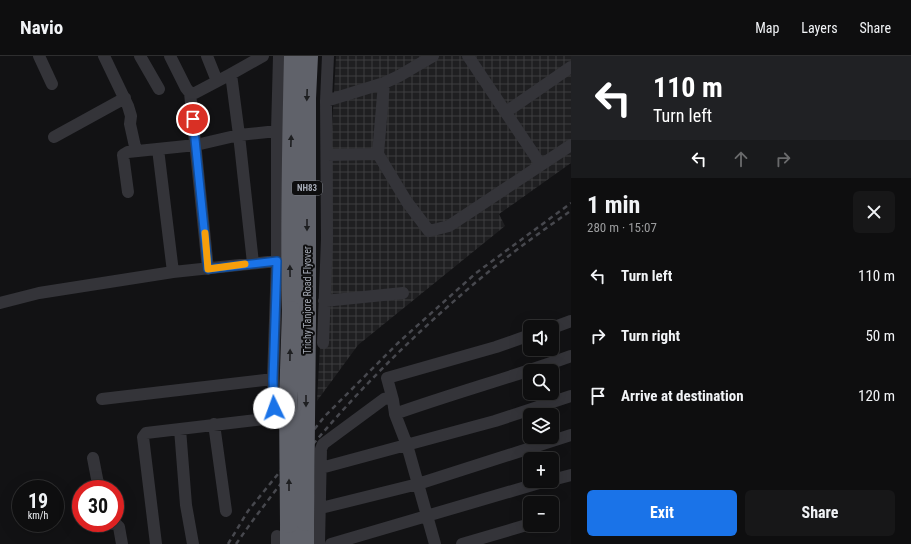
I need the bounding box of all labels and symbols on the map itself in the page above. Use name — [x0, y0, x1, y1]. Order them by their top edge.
one-way arrow — [304, 89, 310, 102]
pin — [176, 102, 210, 136]
one-way arrow — [288, 134, 294, 147]
road number: NH83 — [292, 181, 322, 195]
one-way arrow — [304, 219, 310, 232]
street label: Trichy Tanjore Road Flyover — [302, 246, 313, 354]
one-way arrow — [286, 265, 293, 277]
one-way arrow — [286, 349, 293, 361]
position arrow — [253, 387, 295, 429]
one-way arrow — [303, 395, 309, 408]
one-way arrow — [286, 478, 292, 491]
speed limit sign: 30 — [72, 480, 124, 532]

